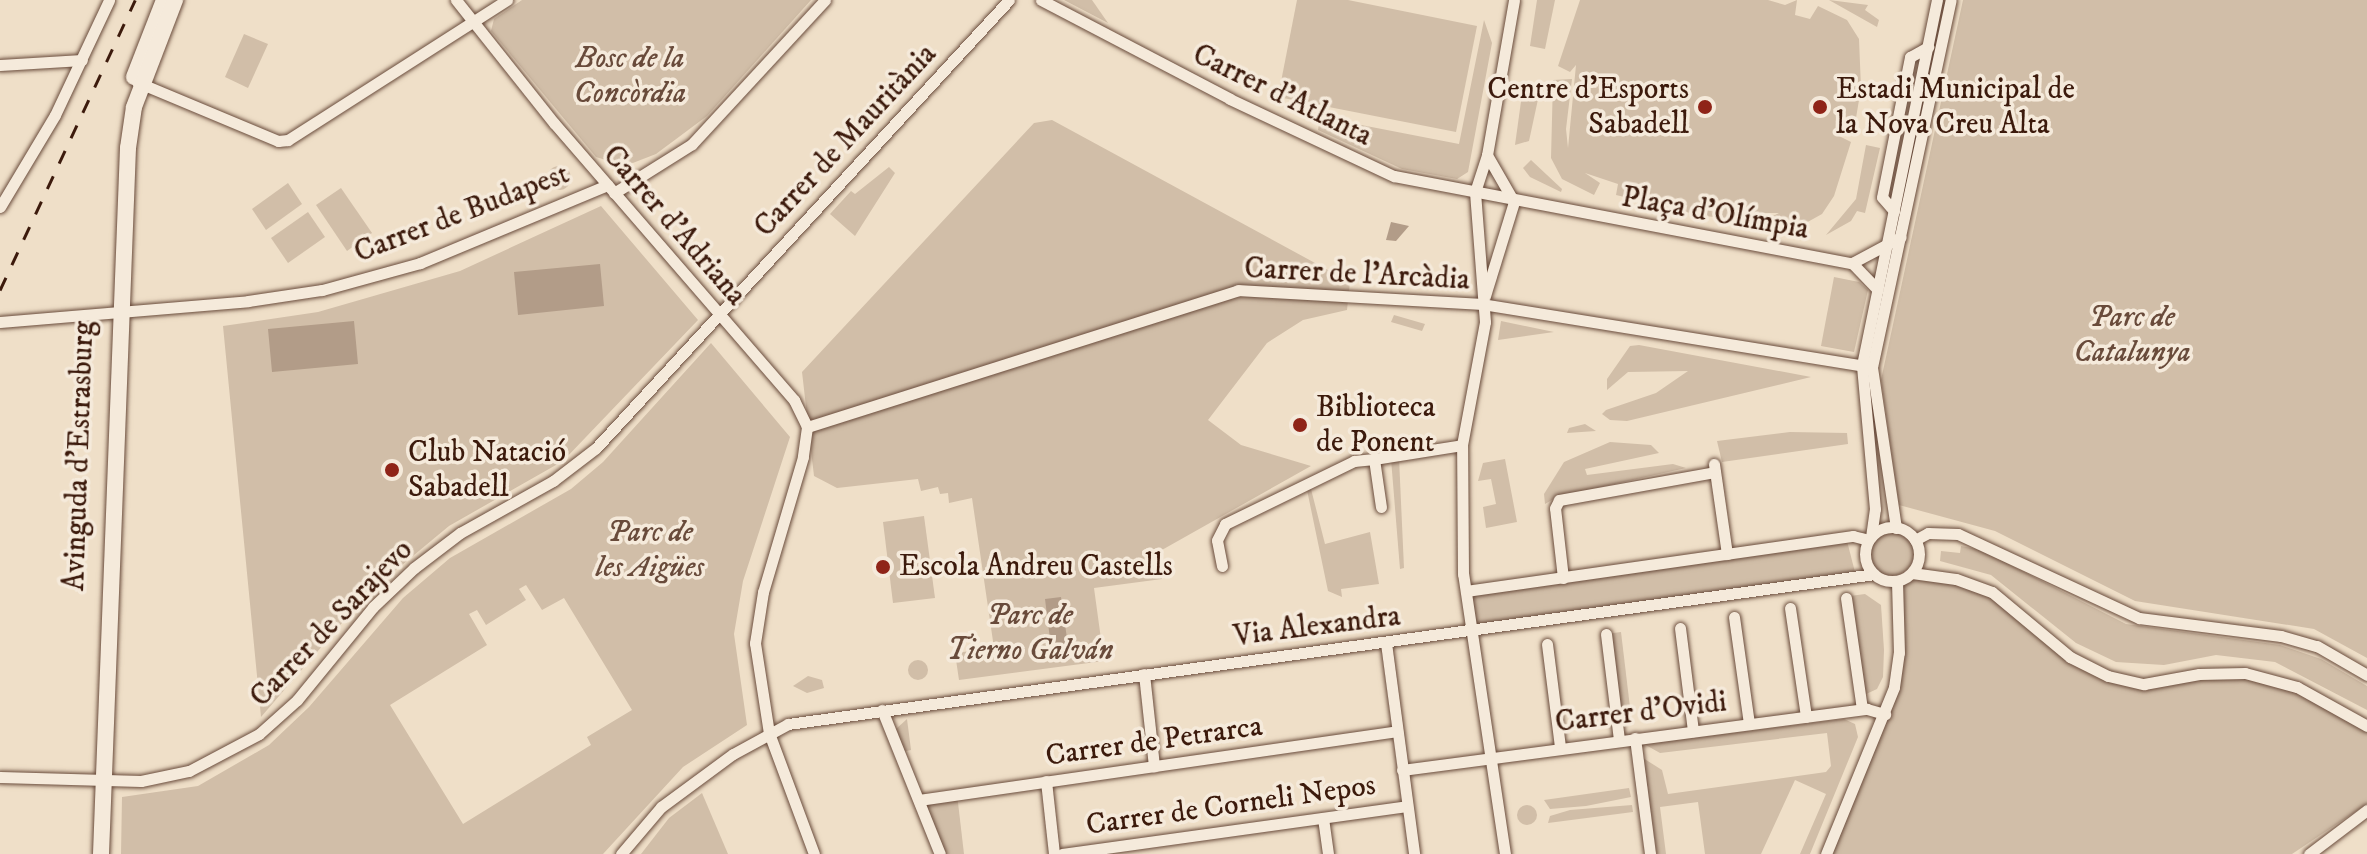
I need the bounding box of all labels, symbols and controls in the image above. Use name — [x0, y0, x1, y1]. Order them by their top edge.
street label: Carrer de Mauritània — [747, 37, 945, 245]
street label: Carrer d'Atlanta — [1186, 37, 1378, 155]
park label: Bosc de la Concòrdia — [574, 41, 686, 112]
place label: Centre d'Esports Sabadell — [1487, 72, 1689, 142]
place label: Estadi Municipal de la Nova Creu Alta — [1836, 72, 2075, 142]
marker: Centre d'Esports Sabadell — [1696, 98, 1714, 116]
marker: Estadi Municipal de la Nova Creu Alta — [1811, 98, 1829, 116]
street label: Carrer d'Adriana — [595, 138, 753, 314]
street label: Carrer de Budapest — [350, 156, 574, 272]
street label: Plaça d'Olímpia — [1619, 180, 1811, 248]
street label: Carrer de l'Arcàdia — [1243, 251, 1471, 299]
park label: Parc de Catalunya — [2073, 300, 2191, 370]
street label: Avinguda d'Estrasburg — [57, 320, 103, 592]
place label: Biblioteca de Ponent — [1316, 390, 1436, 460]
marker: Biblioteca de Ponent — [1291, 416, 1309, 434]
place label: Club Natació Sabadell — [408, 435, 566, 506]
marker: Club Natació Sabadell — [383, 461, 401, 479]
park label: Parc de les Aigües — [596, 515, 704, 586]
street label: Carrer de Sarajevo — [243, 533, 421, 715]
place label: Escola Andreu Castells — [899, 549, 1173, 585]
marker: Escola Andreu Castells — [874, 558, 892, 576]
park label: Parc de Tierno Galván — [947, 598, 1113, 668]
street label: Via Alexandra — [1231, 599, 1403, 655]
street label: Carrer d'Ovidi — [1553, 685, 1729, 741]
street label: Carrer de Petrarca — [1043, 709, 1265, 775]
street label: Carrer de Corneli Nepos — [1084, 768, 1378, 844]

